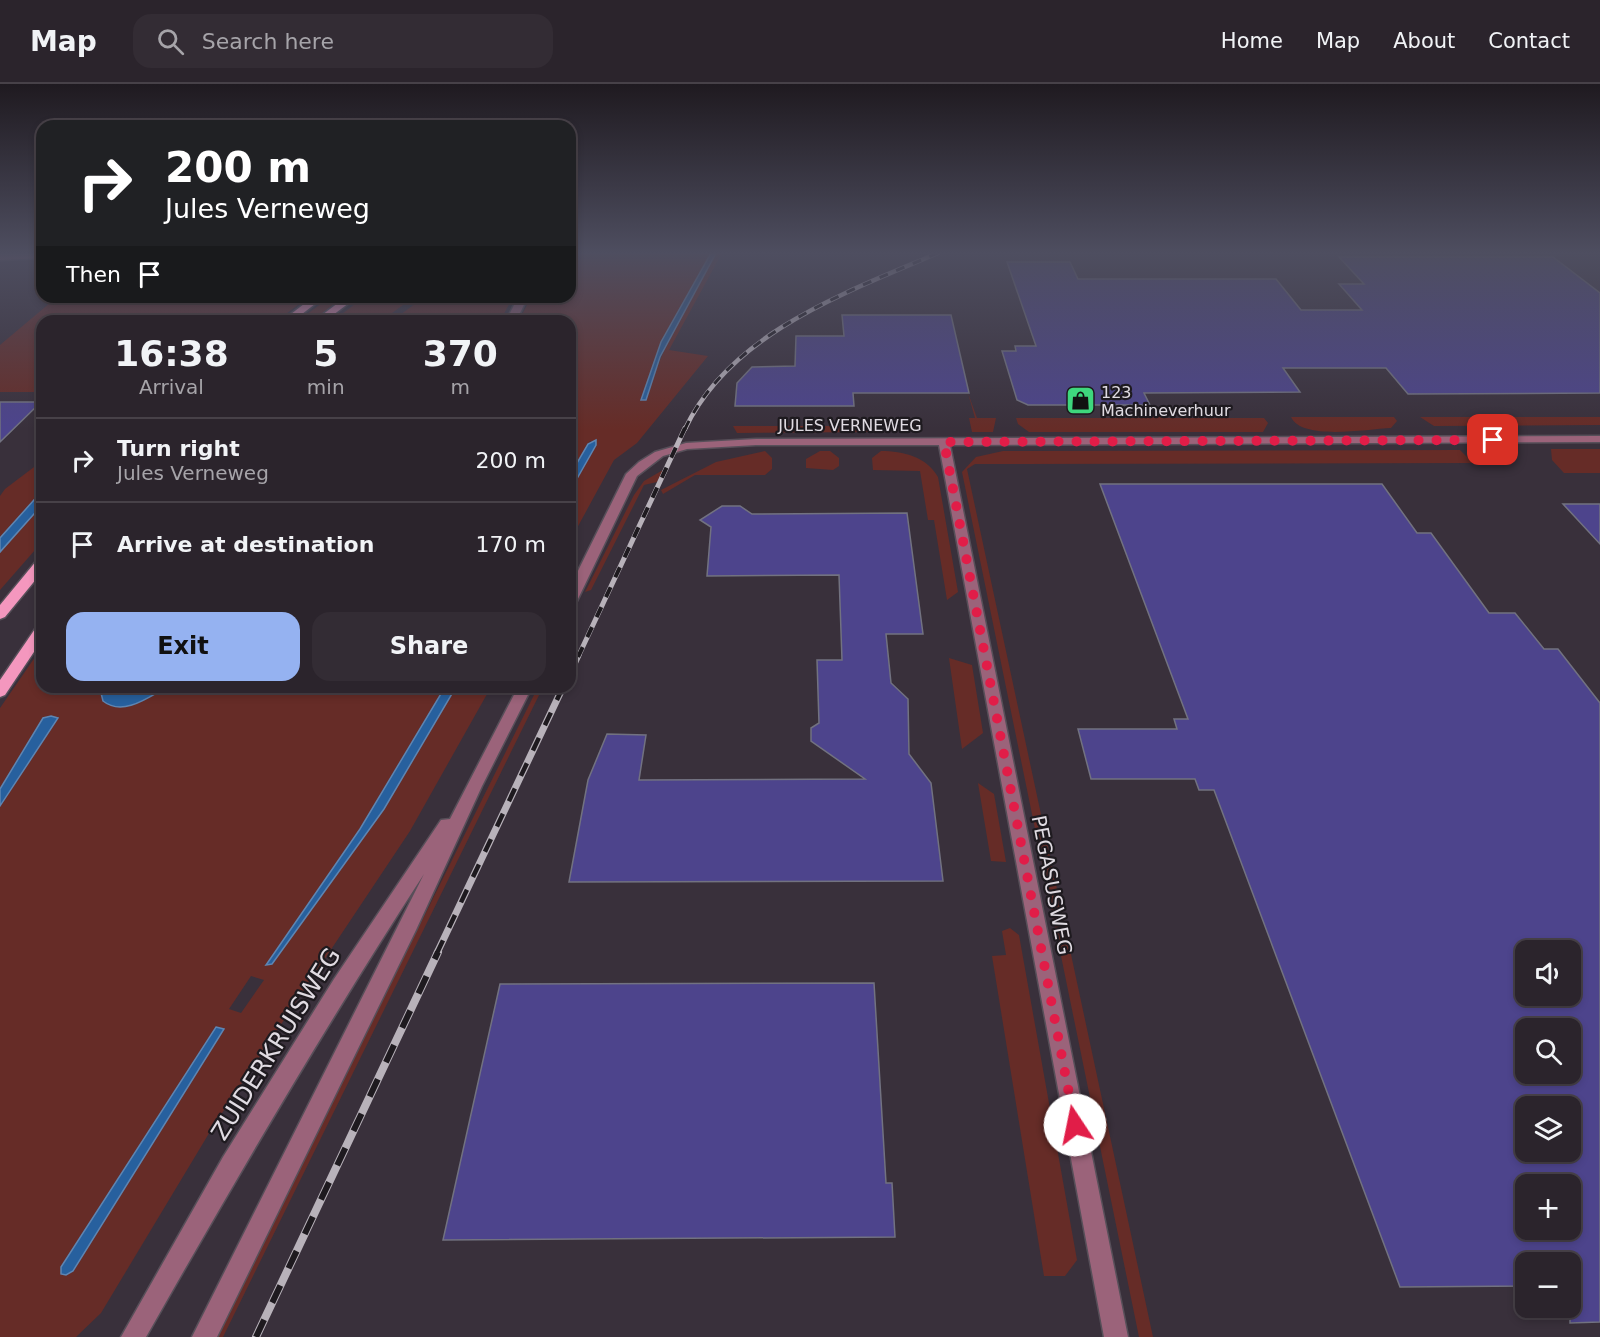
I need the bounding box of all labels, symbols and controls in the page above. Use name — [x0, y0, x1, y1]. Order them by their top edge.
search box — [133, 14, 553, 68]
text: Map — [30, 25, 97, 58]
icon: search — [154, 25, 187, 58]
text: Search here — [202, 29, 334, 54]
text: Home — [1221, 29, 1283, 53]
text: Map — [1316, 29, 1360, 53]
text: About — [1393, 29, 1455, 53]
text: Contact — [1488, 29, 1570, 53]
text: 200 m — [165, 143, 311, 192]
icon: right — [66, 144, 144, 222]
text: Jules Verneweg — [165, 193, 370, 224]
icon: arrive — [133, 258, 166, 291]
text: Then — [66, 262, 121, 287]
text: 16:38 — [114, 333, 229, 374]
text: 5 — [313, 333, 338, 374]
text: 370 — [423, 333, 498, 374]
text: Arrival — [139, 375, 204, 399]
text: min — [307, 375, 345, 399]
text: m — [451, 375, 470, 399]
place label: 123 Machineverhuur — [1101, 383, 1231, 420]
shop icon: 123 Machineverhuur — [1064, 385, 1096, 417]
pin — [1467, 414, 1518, 465]
street label: JULES VERNEWEG — [777, 416, 922, 435]
icon: arrive — [1476, 423, 1509, 456]
text: Turn right — [117, 436, 240, 461]
icon: right — [66, 444, 99, 477]
text: 200 m — [476, 448, 546, 473]
text: Jules Verneweg — [117, 461, 269, 485]
icon: arrive — [66, 528, 99, 561]
text: Arrive at destination — [117, 532, 374, 557]
text: 170 m — [476, 532, 546, 557]
button: Exit — [66, 612, 300, 681]
button: Share — [312, 612, 546, 681]
street label: PEGASUSWEG — [1027, 813, 1077, 957]
map controls — [1515, 940, 1581, 1318]
button: sound — [1515, 940, 1581, 1006]
street label: ZUIDERKRUISWEG — [206, 943, 346, 1145]
button: search — [1515, 1018, 1581, 1084]
position arrow — [1043, 1093, 1107, 1157]
button: layers — [1515, 1096, 1581, 1162]
button: + — [1515, 1174, 1581, 1240]
button: − — [1515, 1252, 1581, 1318]

